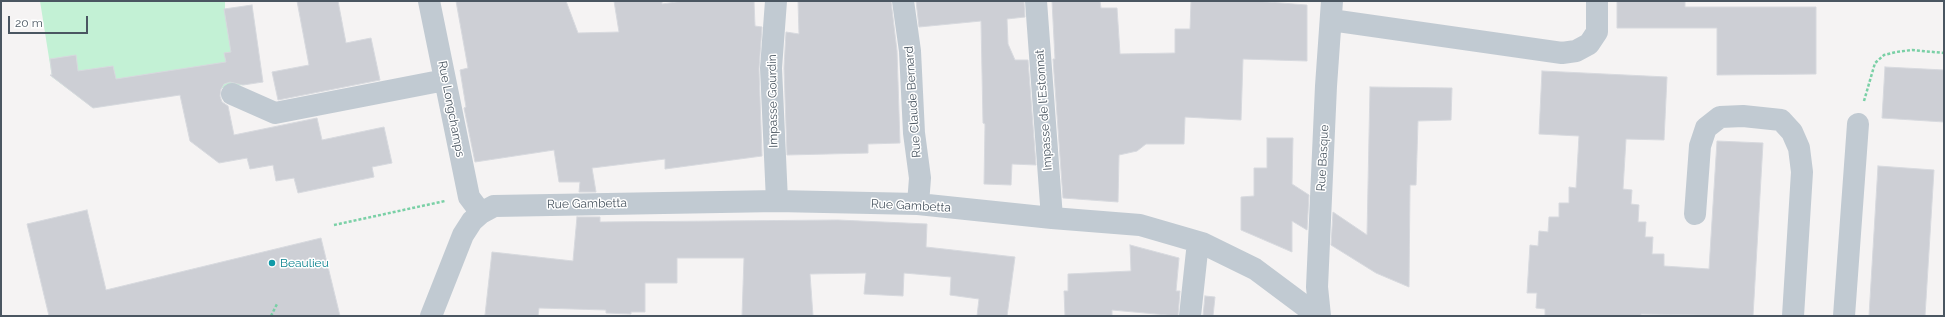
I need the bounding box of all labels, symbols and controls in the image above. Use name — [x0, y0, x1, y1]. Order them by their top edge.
scale bar — [10, 8, 90, 34]
text: 20 m — [15, 16, 43, 30]
street label: Rue Claude Bernard — [902, 46, 924, 158]
street label: Impasse de l'Estonnat — [1033, 49, 1055, 171]
street label: Impasse Gourdin — [765, 54, 781, 148]
street label: Rue Longchamps — [435, 60, 467, 158]
street label: Rue Basque — [1314, 124, 1332, 192]
street label: Rue Gambetta — [547, 196, 627, 212]
street label: Rue Gambetta — [871, 197, 951, 215]
place label: Beaulieu — [280, 256, 329, 270]
marker: Beaulieu — [267, 258, 277, 268]

